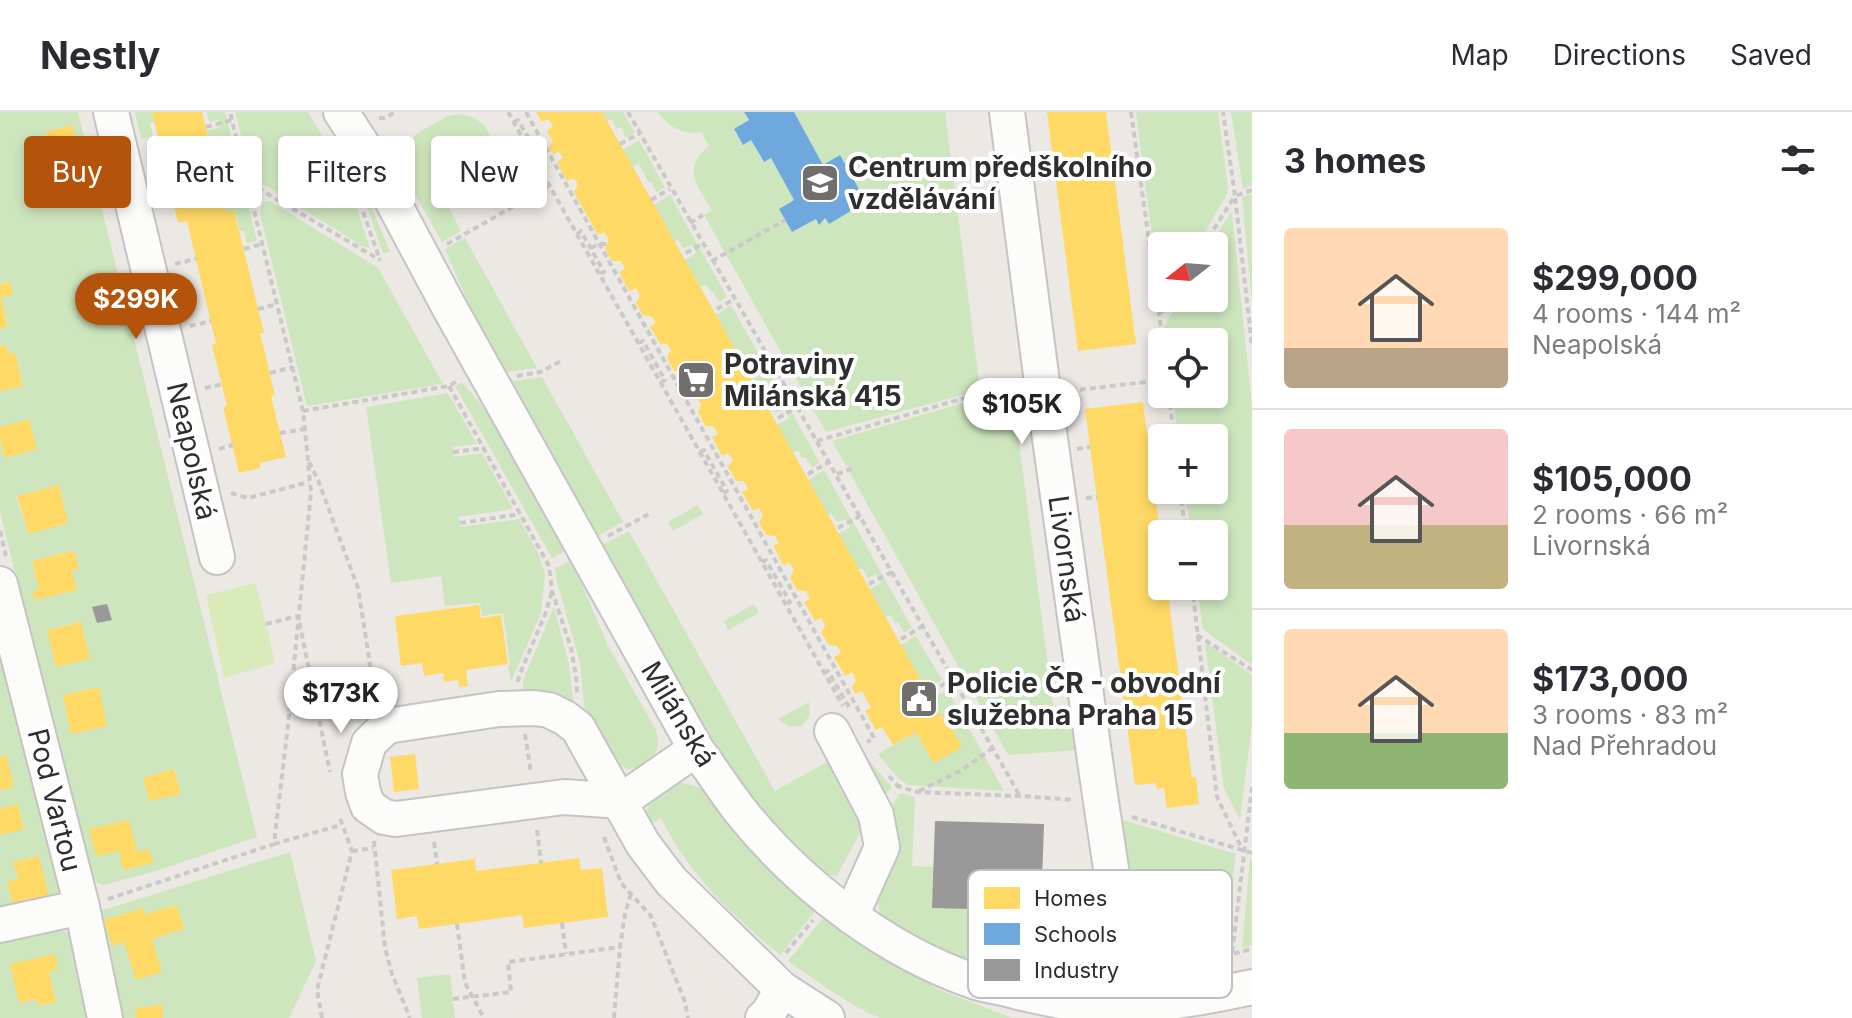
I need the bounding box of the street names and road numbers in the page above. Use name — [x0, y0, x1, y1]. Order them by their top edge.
street label: Neapolská — [160, 379, 224, 523]
street label: Livornská — [1041, 493, 1093, 625]
street label: Milánská — [634, 655, 724, 773]
street label: Pod Vartou — [21, 725, 89, 875]

